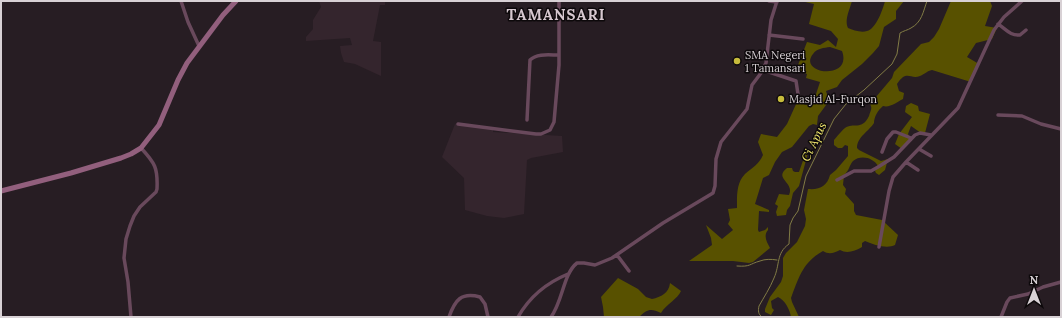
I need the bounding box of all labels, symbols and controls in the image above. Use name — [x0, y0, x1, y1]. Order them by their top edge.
district label: TAMANSARI — [506, 5, 606, 24]
place label: SMA Negeri 1 Tamansari — [745, 48, 805, 75]
marker: SMA Negeri 1 Tamansari — [732, 56, 742, 66]
place label: Masjid Al-Furqon — [789, 92, 877, 106]
marker: Masjid Al-Furqon — [776, 94, 786, 104]
water label: Ci Apus — [798, 120, 829, 164]
north arrow — [1014, 270, 1054, 310]
text: N — [1030, 273, 1039, 287]

